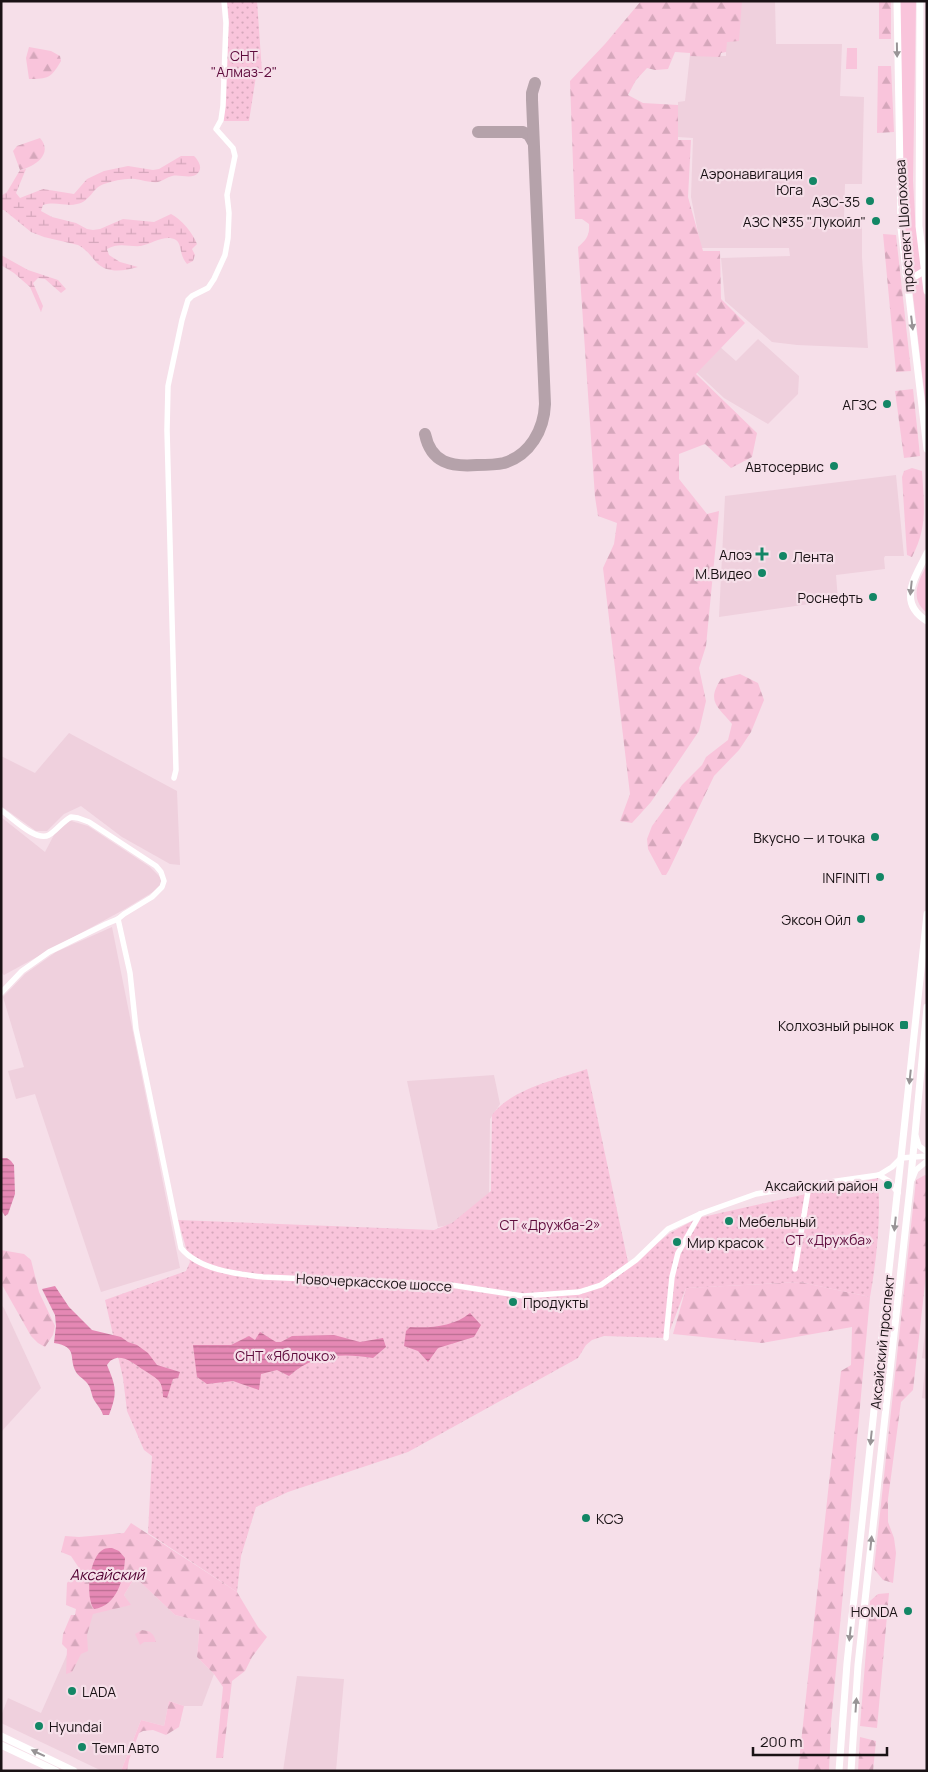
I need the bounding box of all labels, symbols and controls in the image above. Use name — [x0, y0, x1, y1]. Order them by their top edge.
one-way arrow — [893, 42, 901, 58]
park label: СНТ "Алмаз-2" — [211, 46, 277, 81]
street label: проспект Шолохова — [890, 159, 918, 293]
place label: Аэронавигация Юга — [700, 164, 803, 199]
marker: Аэронавигация Юга — [807, 175, 819, 187]
place label: АЗС-35 — [812, 192, 860, 211]
marker: АЗС-35 — [864, 195, 876, 207]
place label: АЗС №35 "Лукойл" — [743, 212, 866, 231]
marker: АЗС №35 "Лукойл" — [870, 215, 882, 227]
one-way arrow — [908, 315, 916, 331]
place label: АГЗС — [842, 395, 877, 414]
marker: АГЗС — [881, 398, 893, 410]
place label: Автосервис — [745, 457, 824, 476]
marker: Автосервис — [828, 460, 840, 472]
place label: Алоэ — [719, 545, 752, 564]
place label: Лента — [793, 547, 834, 566]
marker: Алоэ — [756, 548, 768, 560]
marker: Лента — [777, 550, 789, 562]
place label: М.Видео — [695, 564, 752, 583]
marker: М.Видео — [756, 567, 768, 579]
one-way arrow — [907, 580, 915, 596]
place label: Роснефть — [798, 588, 863, 607]
marker: Роснефть — [867, 591, 879, 603]
place label: Вкусно — и точка — [753, 828, 865, 847]
marker: Вкусно — и точка — [869, 831, 881, 843]
place label: INFINITI — [822, 868, 870, 887]
marker: INFINITI — [874, 871, 886, 883]
place label: Эксон Ойл — [781, 910, 851, 929]
marker: Эксон Ойл — [855, 913, 867, 925]
place label: Колхозный рынок — [778, 1016, 895, 1035]
marker: Колхозный рынок — [898, 1019, 910, 1031]
one-way arrow — [905, 1070, 913, 1086]
place label: Аксайский район — [765, 1176, 878, 1195]
marker: Аксайский район — [882, 1179, 894, 1191]
place label: Мебельный — [739, 1212, 816, 1231]
park label: СТ «Дружба-2» — [499, 1215, 601, 1234]
marker: Мебельный — [723, 1215, 735, 1227]
one-way arrow — [890, 1217, 898, 1233]
park label: СТ «Дружба» — [785, 1230, 873, 1249]
place label: Мир красок — [687, 1233, 765, 1252]
marker: Мир красок — [671, 1236, 683, 1248]
street label: Новочеркасское шоссе — [296, 1268, 452, 1296]
street label: Аксайский проспект — [865, 1274, 899, 1410]
place label: Продукты — [523, 1293, 588, 1312]
marker: Продукты — [507, 1296, 519, 1308]
park label: СНТ «Яблочко» — [235, 1346, 337, 1365]
one-way arrow — [867, 1430, 875, 1446]
place label: КСЭ — [596, 1509, 623, 1528]
marker: КСЭ — [580, 1512, 592, 1524]
one-way arrow — [867, 1535, 875, 1551]
water label: Аксайский — [70, 1564, 146, 1585]
place label: HONDA — [851, 1602, 898, 1621]
marker: HONDA — [902, 1605, 914, 1617]
one-way arrow — [846, 1627, 854, 1643]
place label: LADA — [82, 1682, 116, 1701]
marker: LADA — [66, 1685, 78, 1697]
one-way arrow — [852, 1696, 860, 1712]
place label: Hyundai — [49, 1717, 102, 1736]
marker: Hyundai — [33, 1720, 45, 1732]
scale bar — [753, 1724, 887, 1756]
text: 200 m — [760, 1731, 803, 1752]
place label: Темп Авто — [92, 1738, 159, 1757]
marker: Темп Авто — [76, 1741, 88, 1753]
one-way arrow — [31, 1749, 45, 1757]

